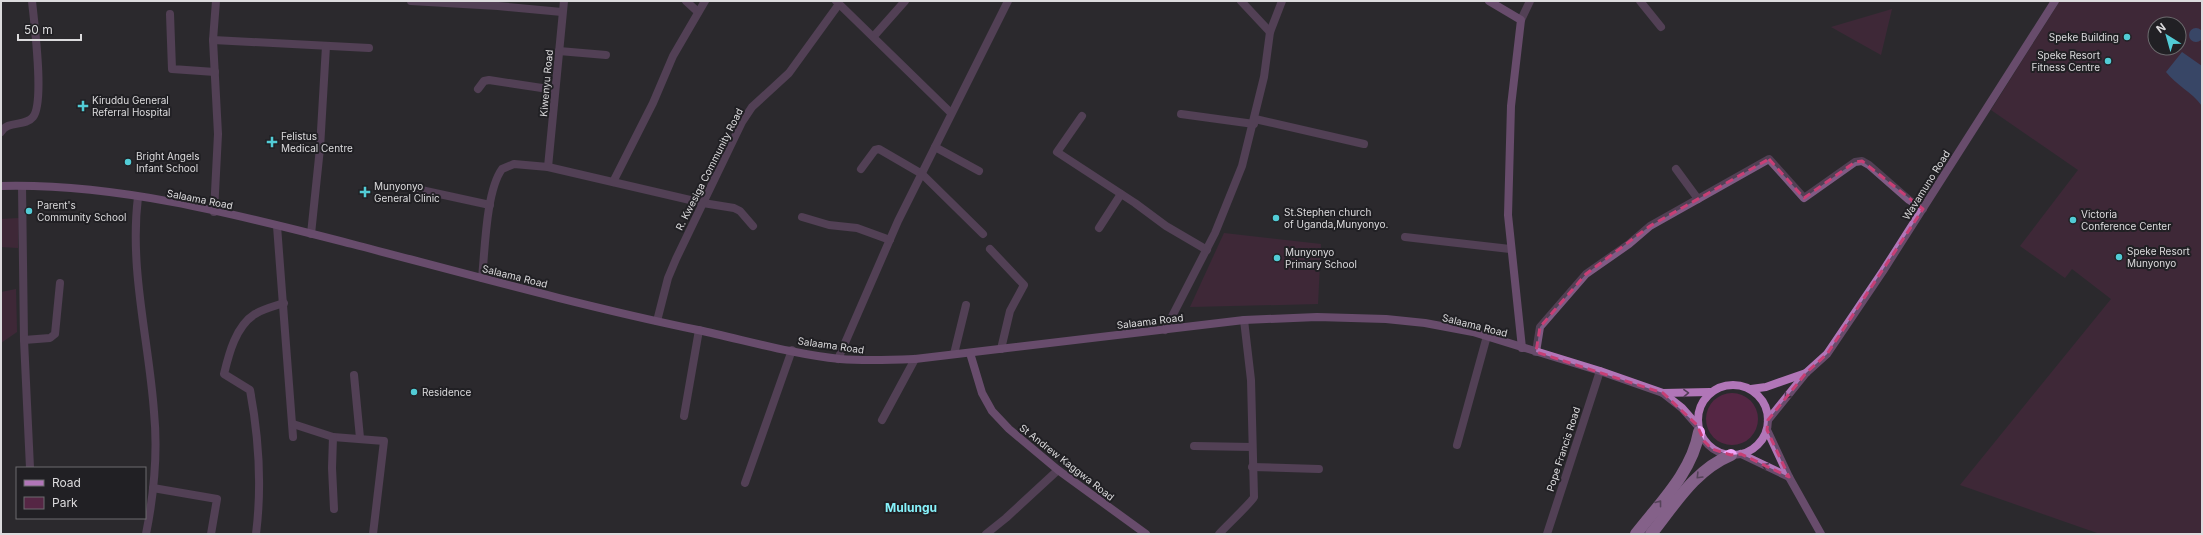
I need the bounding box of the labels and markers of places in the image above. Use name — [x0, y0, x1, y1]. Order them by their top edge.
place label: Speke Building — [2049, 31, 2119, 43]
marker: Speke Building — [2122, 32, 2132, 42]
place label: Speke Resort Fitness Centre — [2032, 49, 2101, 73]
marker: Speke Resort Fitness Centre — [2103, 56, 2113, 66]
place label: Kiruddu General Referral Hospital — [92, 94, 171, 118]
marker: Kiruddu General Referral Hospital — [77, 100, 89, 112]
place label: Felistus Medical Centre — [281, 130, 353, 154]
marker: Felistus Medical Centre — [266, 136, 278, 148]
place label: Bright Angels Infant School — [136, 150, 200, 174]
marker: Bright Angels Infant School — [123, 157, 133, 167]
place label: Munyonyo General Clinic — [374, 180, 440, 204]
marker: Munyonyo General Clinic — [359, 186, 371, 198]
place label: Parent's Community School — [37, 199, 126, 223]
marker: Parent's Community School — [24, 206, 34, 216]
place label: St.Stephen church of Uganda,Munyonyo. — [1284, 206, 1389, 230]
place label: Victoria Conference Center — [2081, 208, 2171, 232]
marker: St.Stephen church of Uganda,Munyonyo. — [1271, 213, 1281, 223]
marker: Victoria Conference Center — [2068, 215, 2078, 225]
place label: Speke Resort Munyonyo — [2127, 245, 2191, 269]
place label: Munyonyo Primary School — [1285, 246, 1357, 270]
marker: Speke Resort Munyonyo — [2114, 252, 2124, 262]
marker: Munyonyo Primary School — [1272, 253, 1282, 263]
place label: Residence — [422, 386, 471, 398]
marker: Residence — [409, 387, 419, 397]

